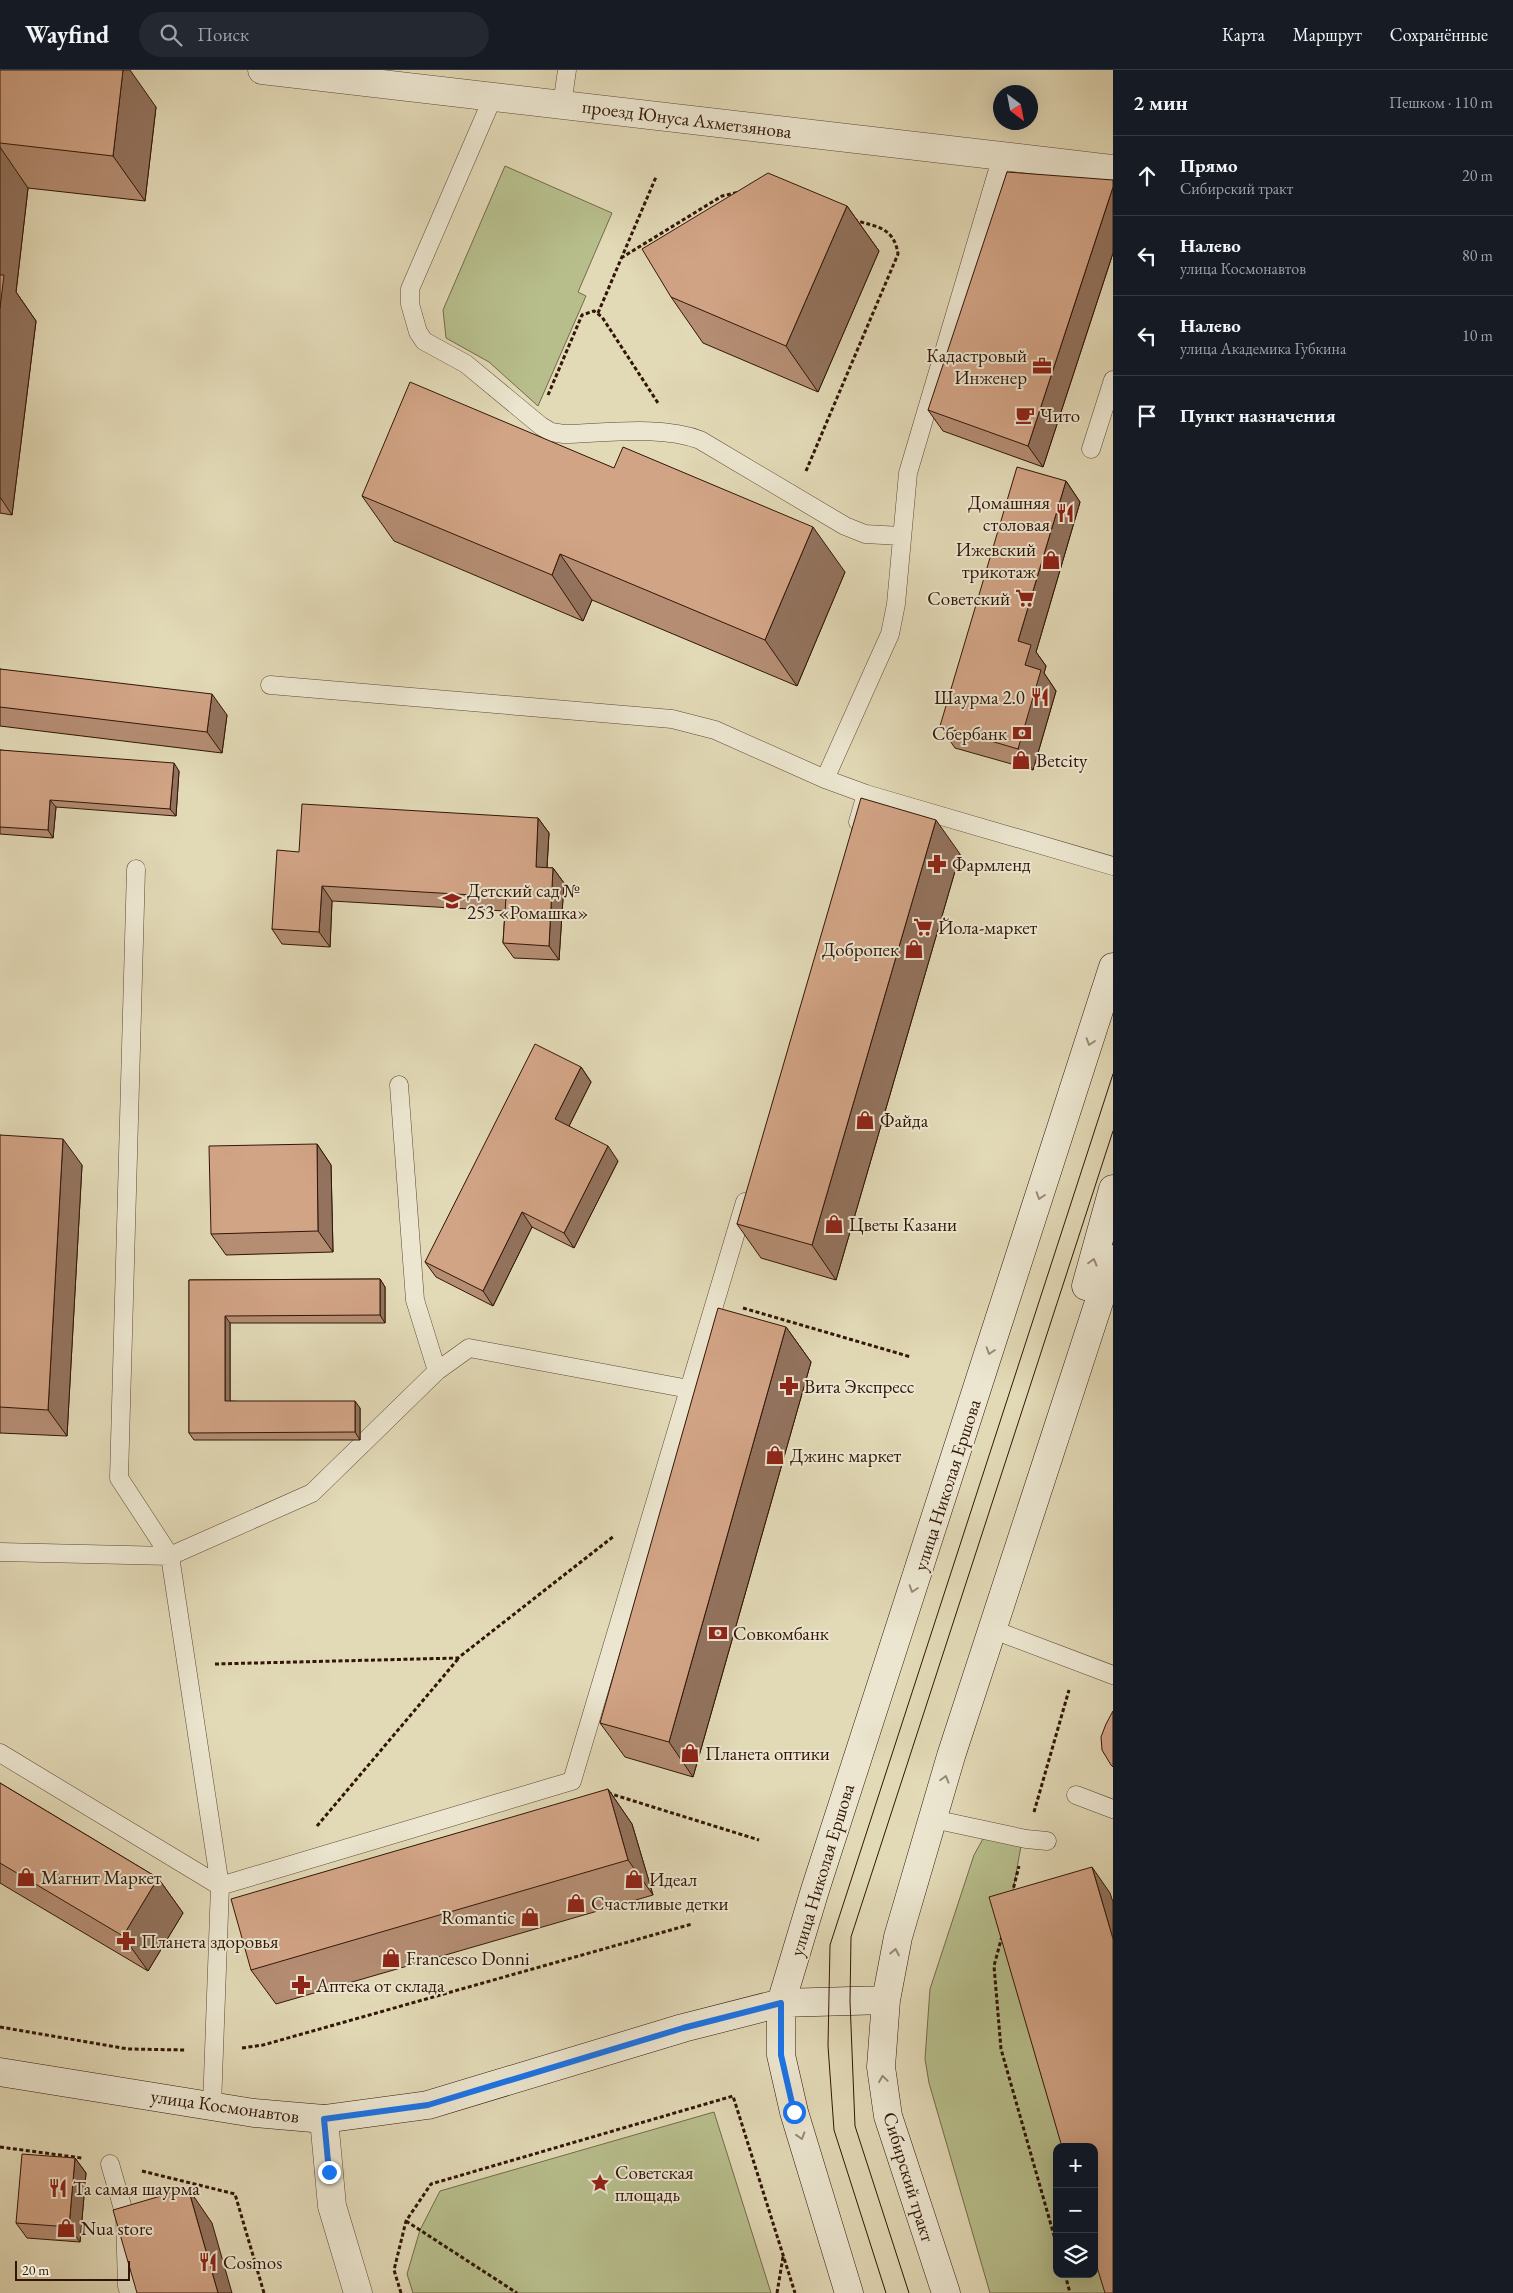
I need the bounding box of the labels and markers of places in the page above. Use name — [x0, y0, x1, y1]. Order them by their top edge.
place label: Кадастровый Инженер — [926, 343, 1027, 390]
office icon: Кадастровый Инженер — [1031, 355, 1053, 377]
place label: Чито — [1040, 403, 1080, 428]
cafe icon: Чито — [1014, 404, 1036, 426]
place label: Домашняя столовая — [968, 490, 1050, 537]
restaurant icon: Домашняя столовая — [1054, 502, 1076, 524]
place label: Ижевский трикотаж — [956, 537, 1037, 584]
shop icon: Ижевский трикотаж — [1040, 549, 1062, 571]
place label: Советский — [927, 586, 1010, 611]
supermarket icon: Советский — [1014, 587, 1036, 609]
place label: Шаурма 2.0 — [934, 685, 1025, 710]
restaurant icon: Шаурма 2.0 — [1029, 686, 1051, 708]
place label: Сбербанк — [932, 721, 1007, 746]
bank icon: Сбербанк — [1011, 722, 1033, 744]
place label: Betcity — [1036, 748, 1088, 773]
shop icon: Betcity — [1010, 749, 1032, 771]
place label: Фармленд — [952, 852, 1031, 877]
pharmacy icon: Фармленд — [926, 853, 948, 875]
place label: Детский сад № 253 «Ромашка» — [467, 878, 589, 925]
school or university icon: Детский сад № 253 «Ромашка» — [441, 890, 463, 912]
place label: Йола-маркет — [938, 915, 1038, 940]
supermarket icon: Йола-маркет — [912, 916, 934, 938]
place label: Добропек — [822, 937, 899, 962]
shop icon: Добропек — [903, 938, 925, 960]
place label: Файда — [880, 1108, 929, 1133]
shop icon: Файда — [854, 1109, 876, 1131]
place label: Цветы Казани — [849, 1212, 957, 1237]
shop icon: Цветы Казани — [823, 1213, 845, 1235]
place label: Вита Экспресс — [804, 1374, 915, 1399]
pharmacy icon: Вита Экспресс — [778, 1375, 800, 1397]
place label: Джинс маркет — [790, 1443, 902, 1468]
shop icon: Джинс маркет — [764, 1444, 786, 1466]
place label: Совкомбанк — [733, 1621, 829, 1646]
bank icon: Совкомбанк — [707, 1622, 729, 1644]
place label: Планета оптики — [705, 1741, 830, 1766]
shop icon: Планета оптики — [679, 1742, 701, 1764]
place label: Магнит Маркет — [41, 1865, 162, 1890]
shop icon: Магнит Маркет — [15, 1866, 37, 1888]
place label: Идеал — [649, 1867, 697, 1892]
shop icon: Идеал — [623, 1868, 645, 1890]
place label: Счастливые детки — [591, 1891, 729, 1916]
shop icon: Счастливые детки — [565, 1892, 587, 1914]
place label: Romantic — [441, 1905, 515, 1930]
shop icon: Romantic — [519, 1906, 541, 1928]
place label: Планета здоровья — [141, 1929, 279, 1954]
pharmacy icon: Планета здоровья — [115, 1930, 137, 1952]
place label: Francesco Donni — [406, 1946, 530, 1971]
shop icon: Francesco Donni — [380, 1947, 402, 1969]
place label: Аптека от склада — [315, 1973, 445, 1998]
pharmacy icon: Аптека от склада — [290, 1974, 312, 1996]
place label: Советская площадь — [615, 2160, 694, 2207]
place icon: Советская площадь — [589, 2172, 611, 2194]
place label: Та самая шаурма — [73, 2176, 200, 2201]
restaurant icon: Та самая шаурма — [47, 2177, 69, 2199]
place label: Nua store — [81, 2216, 153, 2241]
shop icon: Nua store — [55, 2217, 77, 2239]
place label: Cosmos — [223, 2250, 282, 2275]
restaurant icon: Cosmos — [197, 2251, 219, 2273]

